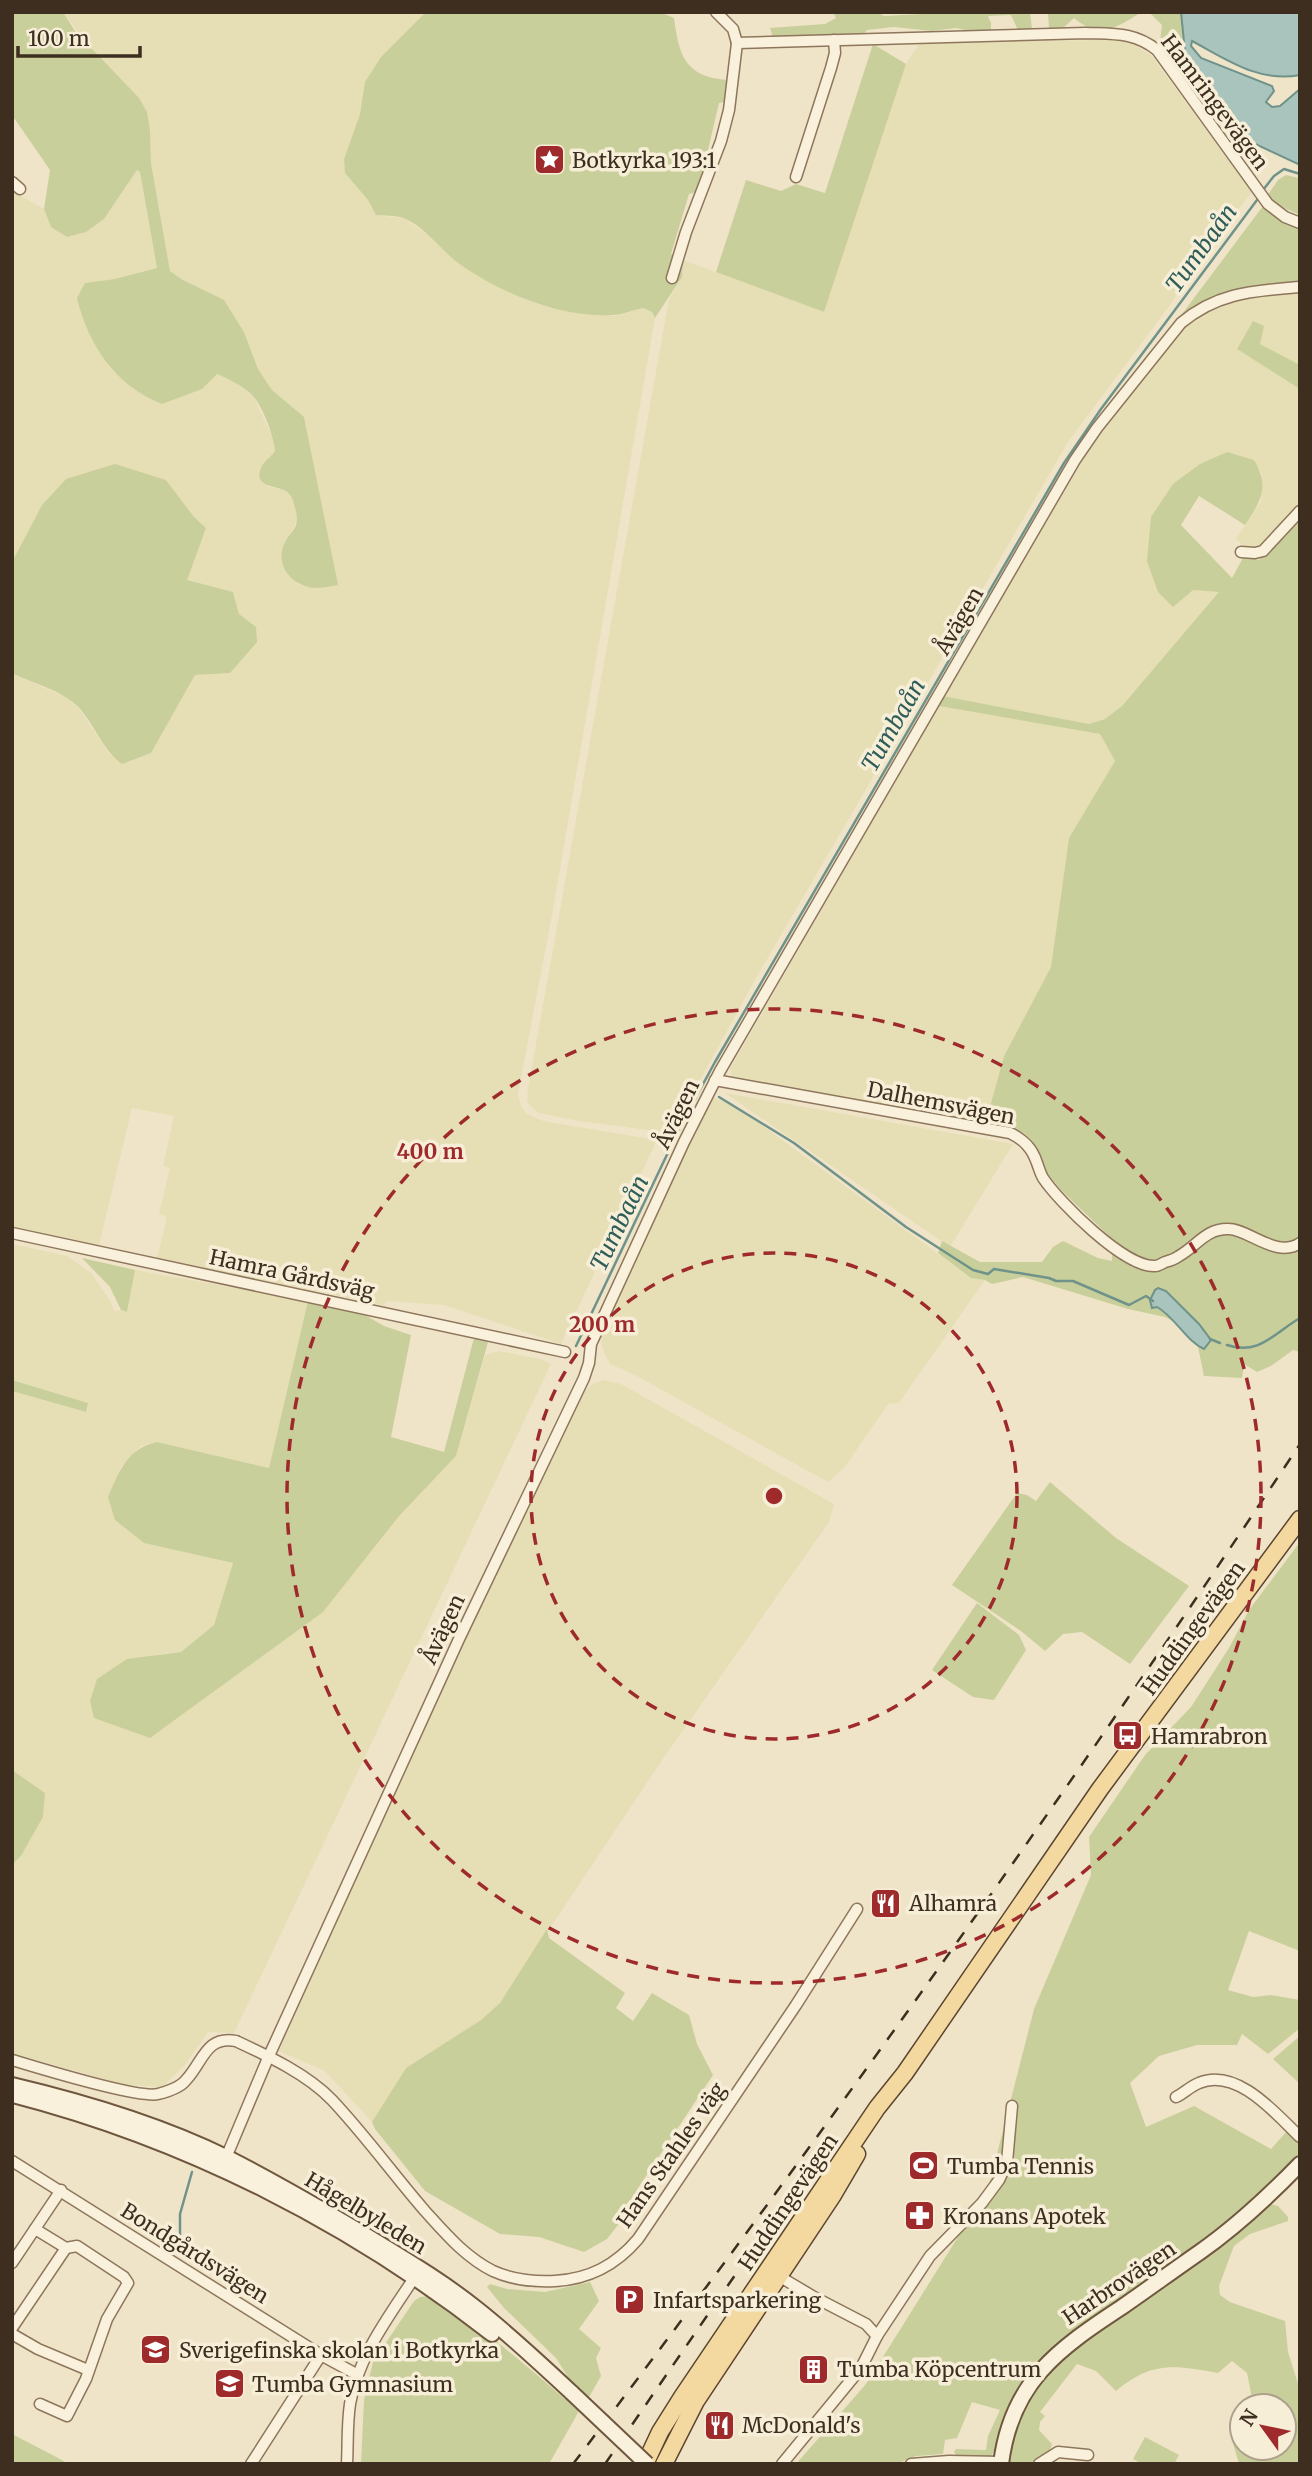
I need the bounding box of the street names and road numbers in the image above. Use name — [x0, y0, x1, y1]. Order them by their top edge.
street label: Hamringevägen — [1155, 29, 1275, 175]
street label: Åvägen — [927, 582, 989, 661]
street label: Åvägen — [647, 1074, 705, 1154]
street label: Dalhemsvägen — [865, 1075, 1017, 1131]
street label: Hamra Gårdsväg — [207, 1243, 377, 1305]
street label: Huddingevägen — [1135, 1556, 1251, 1700]
street label: Åvägen — [414, 1589, 471, 1669]
street label: Hans Stahles väg — [611, 2077, 731, 2233]
street label: Huddingevägen — [732, 2128, 844, 2276]
street label: Hågelbyleden — [300, 2166, 432, 2260]
street label: Bondgårdsvägen — [116, 2197, 274, 2309]
street label: Harbrovägen — [1057, 2235, 1181, 2331]

